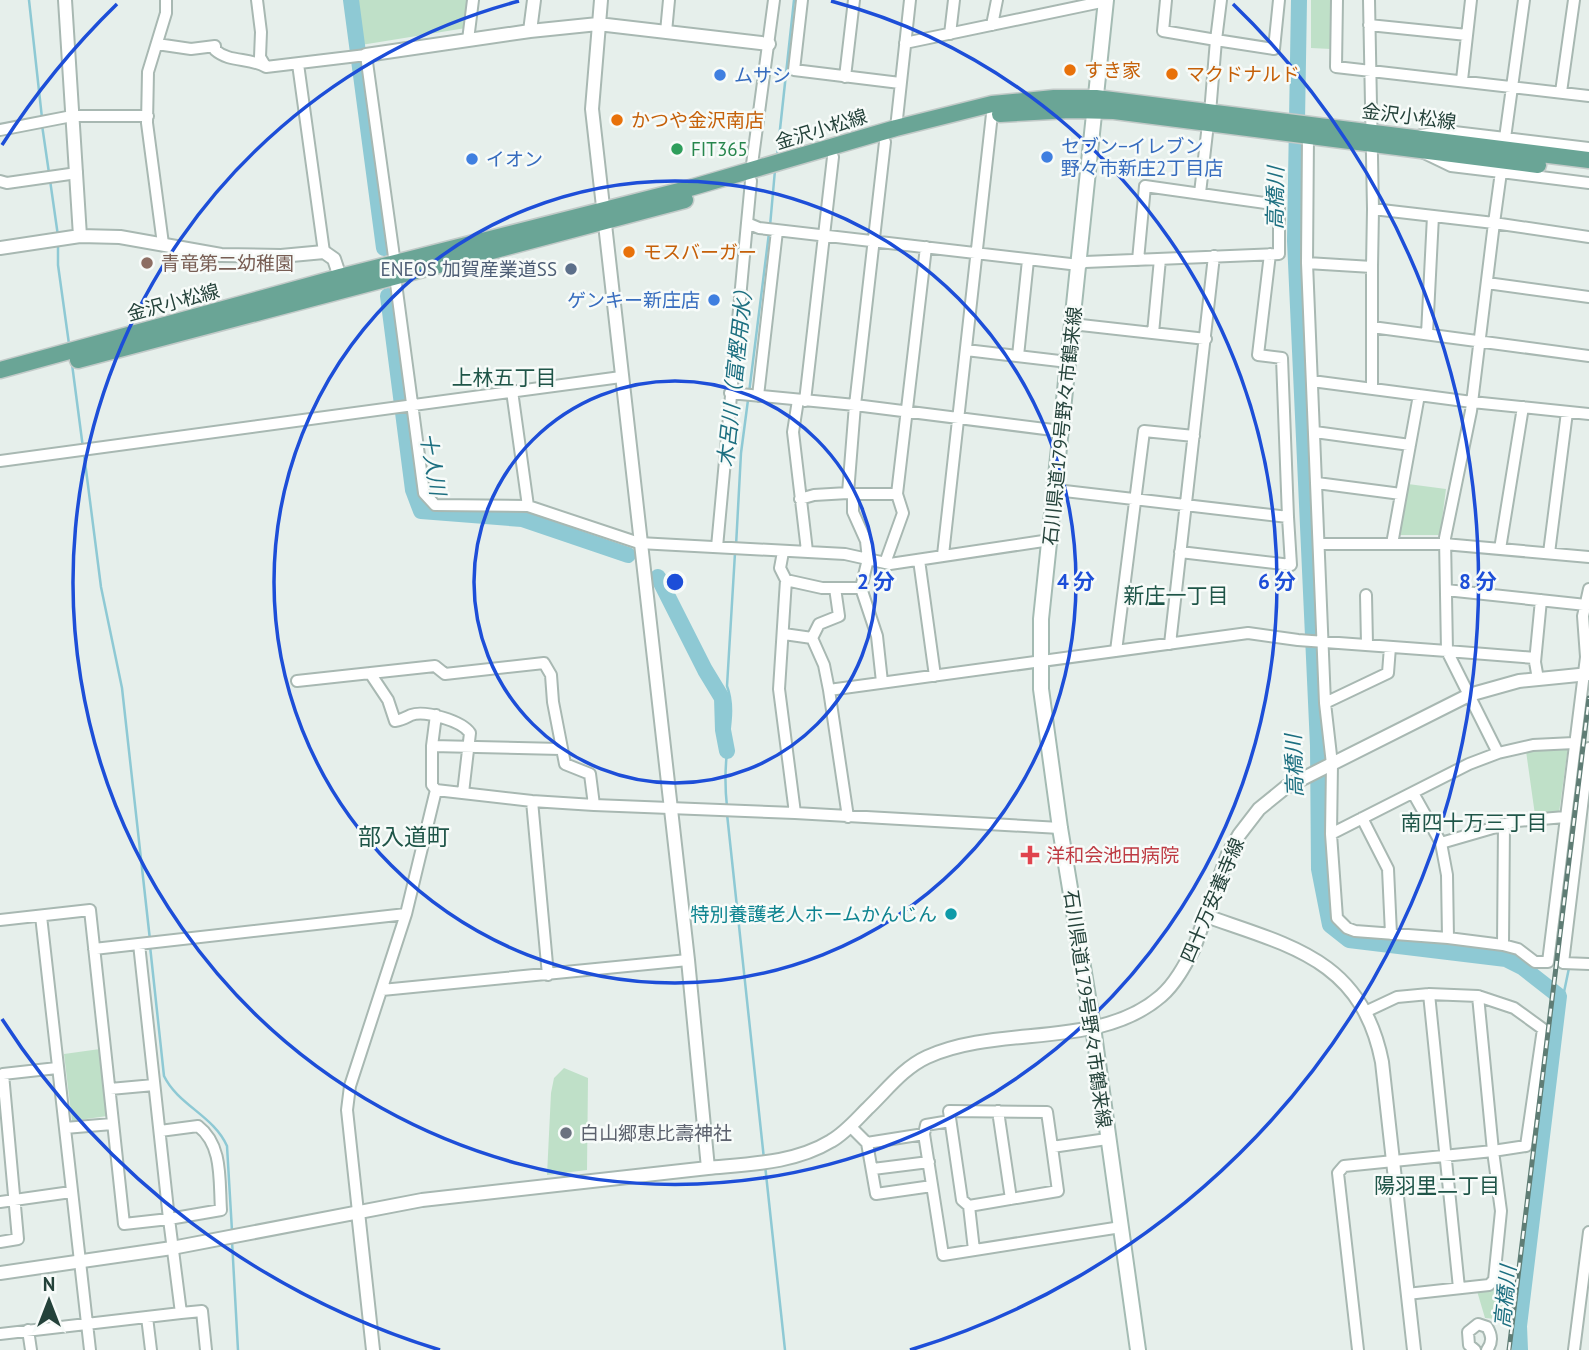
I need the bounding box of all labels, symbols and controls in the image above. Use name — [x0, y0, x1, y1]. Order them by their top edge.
place label: すき家 — [1084, 58, 1141, 82]
marker: すき家 — [1062, 62, 1078, 78]
place label: マクドナルド — [1186, 62, 1300, 86]
place label: ムサシ — [734, 63, 791, 87]
marker: マクドナルド — [1164, 66, 1180, 82]
marker: ムサシ — [712, 67, 728, 83]
street label: 金沢小松線 — [1360, 98, 1458, 134]
street label: 金沢小松線 — [772, 104, 870, 154]
place label: かつや金沢南店 — [631, 108, 764, 132]
marker: かつや金沢南店 — [609, 112, 625, 128]
place label: セブン−イレブン 野々市新庄2丁目店 — [1061, 134, 1223, 180]
place label: FIT365 — [691, 137, 748, 161]
marker: FIT365 — [669, 141, 685, 157]
place label: イオン — [486, 147, 543, 171]
marker: セブン−イレブン 野々市新庄2丁目店 — [1039, 149, 1055, 165]
marker: イオン — [464, 151, 480, 167]
water label: 高橋川 — [1261, 164, 1289, 230]
place label: モスバーガー — [643, 240, 757, 264]
marker: モスバーガー — [621, 244, 637, 260]
place label: 青竜第二幼稚園 — [161, 251, 294, 275]
marker: 青竜第二幼稚園 — [139, 255, 155, 271]
place label: ENEOS 加賀産業道SS — [381, 257, 557, 281]
marker: ENEOS 加賀産業道SS — [563, 261, 579, 277]
street label: 金沢小松線 — [124, 278, 222, 326]
water label: 木呂川（富樫用水） — [712, 278, 758, 468]
place label: ゲンキー新庄店 — [567, 288, 700, 312]
marker: ゲンキー新庄店 — [706, 292, 722, 308]
street label: 石川県道179号野々市鶴来線 — [1038, 305, 1086, 547]
district label: 上林五丁目 — [452, 364, 557, 391]
water label: 十人川 — [414, 431, 452, 499]
text: 2 分 — [857, 568, 895, 595]
text: 4 分 — [1057, 568, 1095, 595]
text: 6 分 — [1258, 568, 1296, 595]
text: 8 分 — [1459, 568, 1497, 595]
centre of rings — [663, 570, 687, 594]
district label: 新庄一丁目 — [1124, 582, 1229, 609]
water label: 高橋川 — [1279, 732, 1309, 798]
district label: 南四十万三丁目 — [1401, 809, 1548, 836]
district label: 部入道町 — [358, 822, 450, 851]
street label: 四十万安養寺線 — [1175, 834, 1249, 966]
place label: 洋和会池田病院 — [1046, 843, 1179, 867]
marker: 洋和会池田病院 — [1020, 845, 1040, 865]
street label: 石川県道179号野々市鶴来線 — [1059, 888, 1117, 1130]
place label: 特別養護老人ホームかんじん — [691, 902, 937, 926]
marker: 特別養護老人ホームかんじん — [943, 906, 959, 922]
place label: 白山郷恵比壽神社 — [580, 1121, 732, 1145]
marker: 白山郷恵比壽神社 — [558, 1125, 574, 1141]
district label: 陽羽里二丁目 — [1374, 1172, 1500, 1199]
water label: 高橋川 — [1488, 1262, 1522, 1330]
north arrow — [14, 1266, 84, 1336]
text: N — [43, 1272, 55, 1296]

